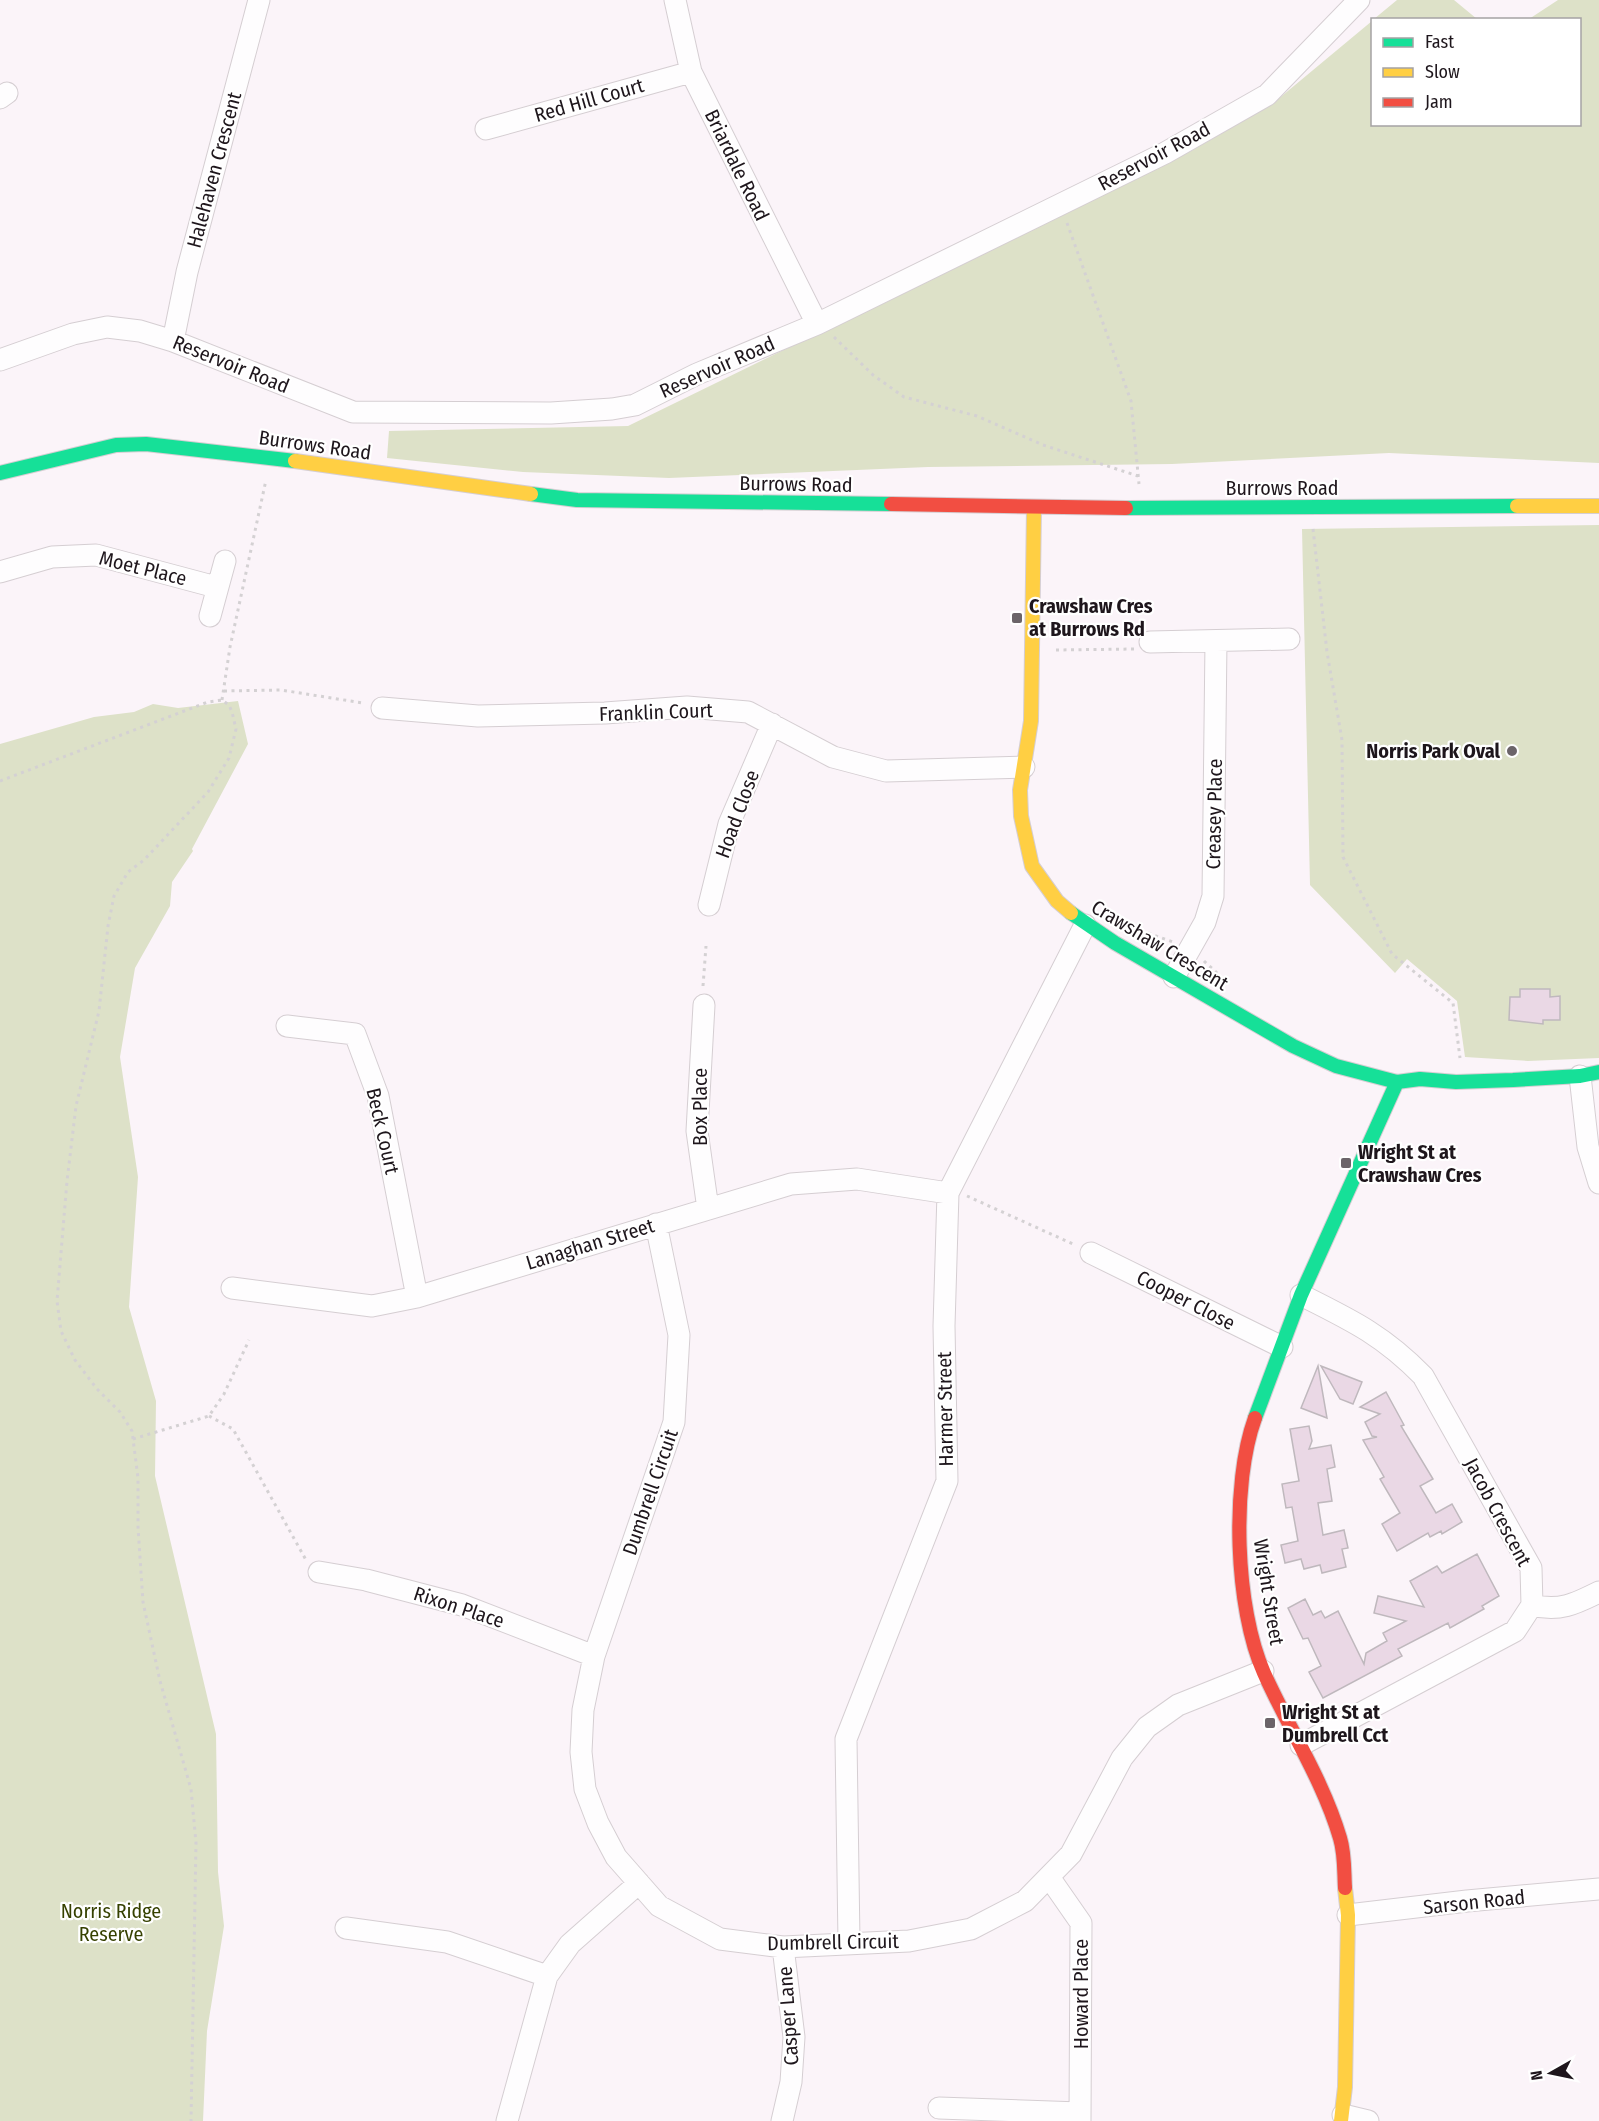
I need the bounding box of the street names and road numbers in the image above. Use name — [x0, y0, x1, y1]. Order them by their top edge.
street label: Red Hill Court — [532, 73, 647, 127]
street label: Halehaven Crescent — [182, 89, 246, 251]
street label: Briardale Road — [700, 105, 774, 225]
street label: Reservoir Road — [1094, 116, 1214, 196]
street label: Reservoir Road — [169, 330, 293, 398]
street label: Reservoir Road — [656, 331, 778, 403]
street label: Burrows Road — [257, 425, 373, 465]
street label: Burrows Road — [739, 471, 853, 497]
street label: Burrows Road — [1225, 476, 1339, 500]
street label: Moet Place — [97, 546, 189, 590]
street label: Franklin Court — [599, 698, 714, 726]
street label: Creasey Place — [1201, 758, 1227, 870]
street label: Hoad Close — [710, 767, 764, 861]
street label: Crawshaw Crescent — [1087, 895, 1233, 996]
street label: Box Place — [688, 1068, 712, 1146]
street label: Beck Court — [361, 1086, 405, 1177]
street label: Lanaghan Street — [523, 1213, 657, 1275]
street label: Cooper Close — [1133, 1265, 1239, 1335]
street label: Harmer Street — [932, 1351, 958, 1467]
street label: Dumbrell Circuit — [617, 1425, 683, 1558]
street label: Jacob Crescent — [1459, 1454, 1537, 1571]
street label: Wright Street — [1249, 1537, 1289, 1647]
street label: Rixon Place — [411, 1581, 507, 1633]
street label: Sarson Road — [1422, 1885, 1526, 1919]
street label: Dumbrell Circuit — [767, 1929, 900, 1955]
street label: Howard Place — [1069, 1939, 1093, 2049]
street label: Casper Lane — [773, 1966, 803, 2066]

